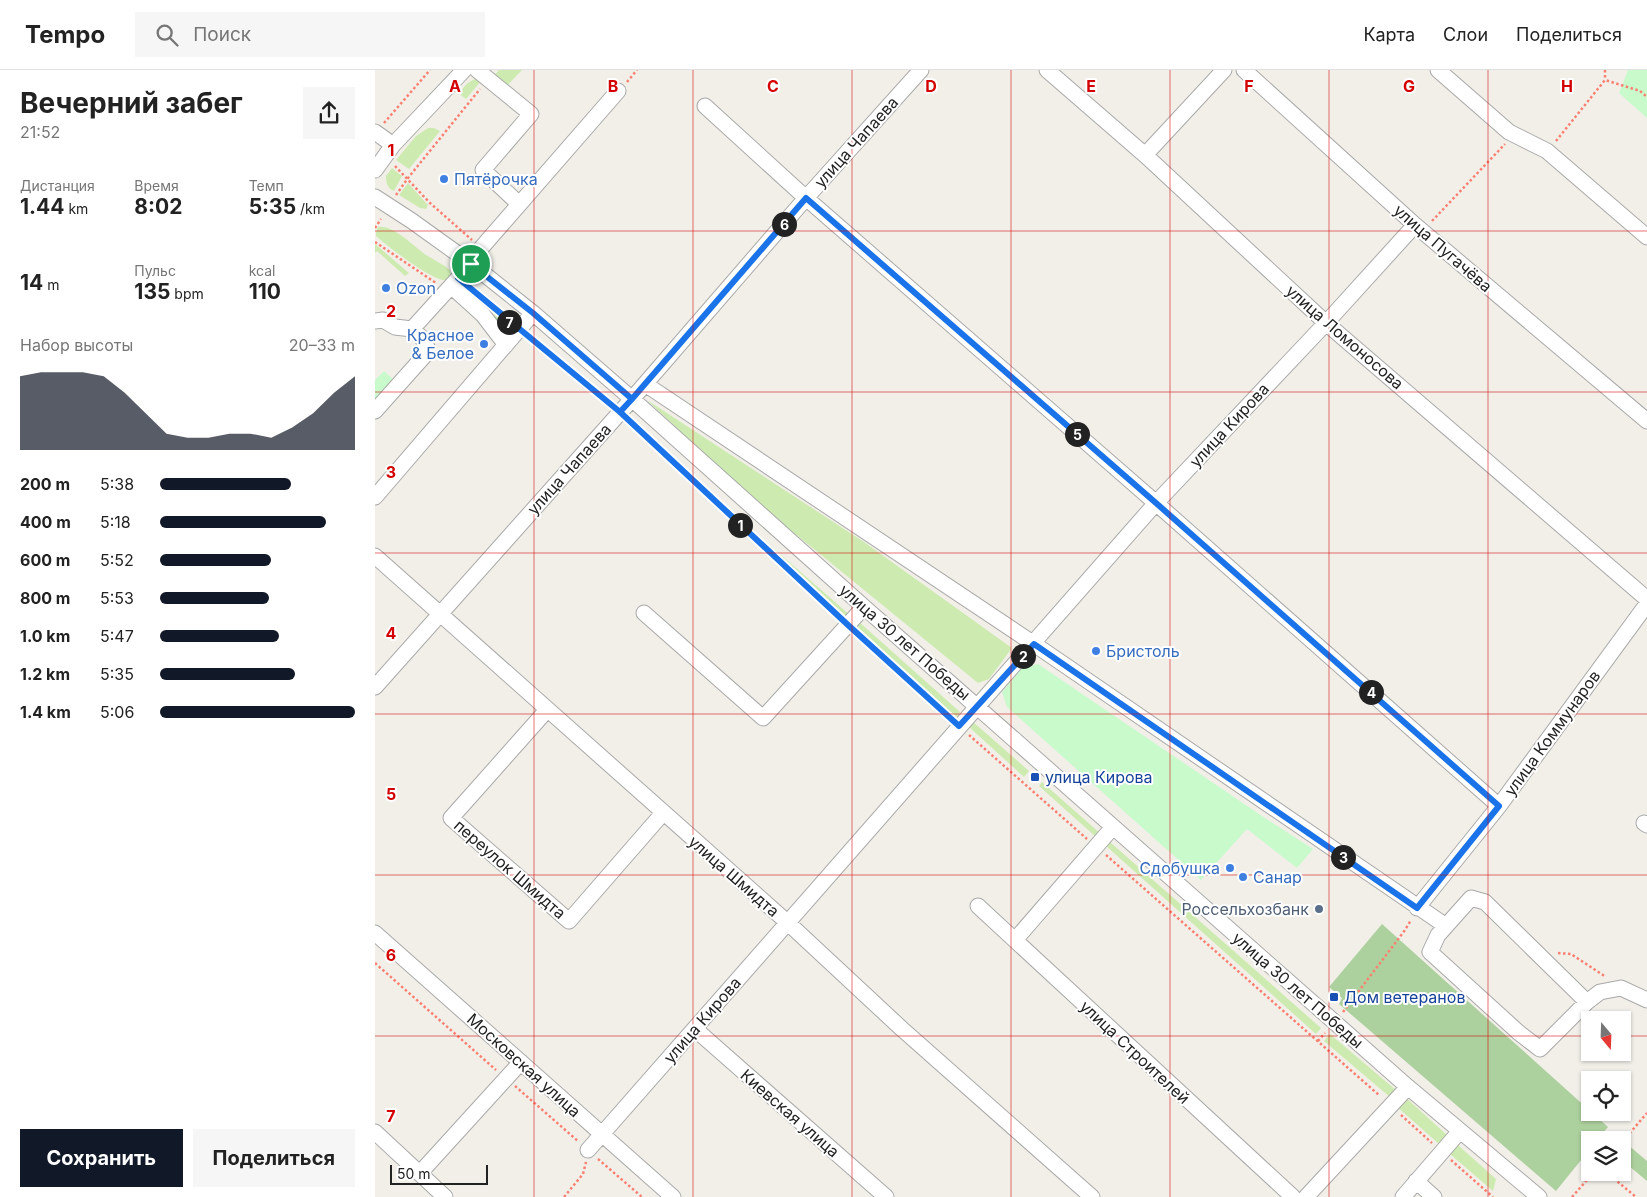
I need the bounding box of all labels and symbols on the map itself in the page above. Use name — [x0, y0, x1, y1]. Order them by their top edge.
text: A — [449, 76, 461, 96]
text: B — [608, 76, 618, 96]
text: C — [767, 76, 779, 96]
text: D — [925, 76, 937, 96]
text: E — [1086, 76, 1096, 96]
text: F — [1244, 76, 1254, 96]
text: G — [1403, 76, 1415, 96]
text: H — [1561, 76, 1573, 96]
street label: улица Чапаева — [810, 92, 902, 192]
text: 1 — [388, 140, 394, 160]
place label: Пятёрочка — [454, 169, 538, 189]
marker: Пятёрочка — [438, 173, 450, 185]
street label: улица Пугачёва — [1390, 200, 1496, 296]
pin: 6 — [771, 212, 797, 236]
pin — [450, 243, 492, 285]
place label: Ozon — [396, 278, 436, 298]
street label: улица Ломоносова — [1282, 280, 1408, 394]
marker: Ozon — [380, 282, 392, 294]
text: 2 — [386, 301, 396, 321]
pin: 7 — [497, 310, 521, 334]
place label: Красное & Белое — [407, 325, 474, 363]
marker: Красное & Белое — [478, 338, 490, 350]
street label: улица Кирова — [1185, 379, 1273, 471]
street label: улица Чапаева — [523, 419, 615, 519]
pin: 5 — [1065, 422, 1089, 446]
text: 3 — [386, 462, 396, 482]
pin: 1 — [727, 512, 753, 538]
street label: улица 30 лет Победы — [835, 580, 975, 704]
text: 4 — [386, 623, 397, 643]
place label: Бристоль — [1106, 641, 1180, 661]
pin: 2 — [1011, 644, 1035, 668]
marker: Бристоль — [1090, 645, 1102, 657]
street label: улица Коммунаров — [1500, 666, 1604, 800]
pin: 4 — [1359, 680, 1383, 704]
place label: улица Кирова — [1045, 767, 1153, 787]
marker: улица Кирова — [1029, 771, 1041, 783]
text: 5 — [386, 784, 396, 804]
street label: переулок Шмидта — [450, 815, 570, 923]
street label: улица Шмидта — [685, 831, 783, 921]
pin: 3 — [1331, 844, 1355, 870]
place label: Сдобушка — [1139, 858, 1220, 878]
marker: Сдобушка — [1224, 862, 1236, 874]
place label: Санар — [1253, 867, 1302, 887]
marker: Санар — [1237, 871, 1249, 883]
place label: Россельхозбанк — [1181, 899, 1309, 919]
marker: Россельхозбанк — [1313, 903, 1325, 915]
street label: улица 30 лет Победы — [1228, 928, 1368, 1052]
text: 6 — [386, 945, 396, 965]
street label: улица Кирова — [659, 973, 745, 1067]
place label: Дом ветеранов — [1344, 987, 1465, 1007]
marker: Дом ветеранов — [1328, 991, 1340, 1003]
street label: улица Строителей — [1076, 996, 1194, 1108]
street label: Московская улица — [463, 1009, 585, 1121]
north arrow — [1581, 1011, 1631, 1061]
street label: Киевская улица — [737, 1065, 843, 1161]
text: 7 — [386, 1106, 396, 1126]
scale bar — [390, 1162, 487, 1185]

